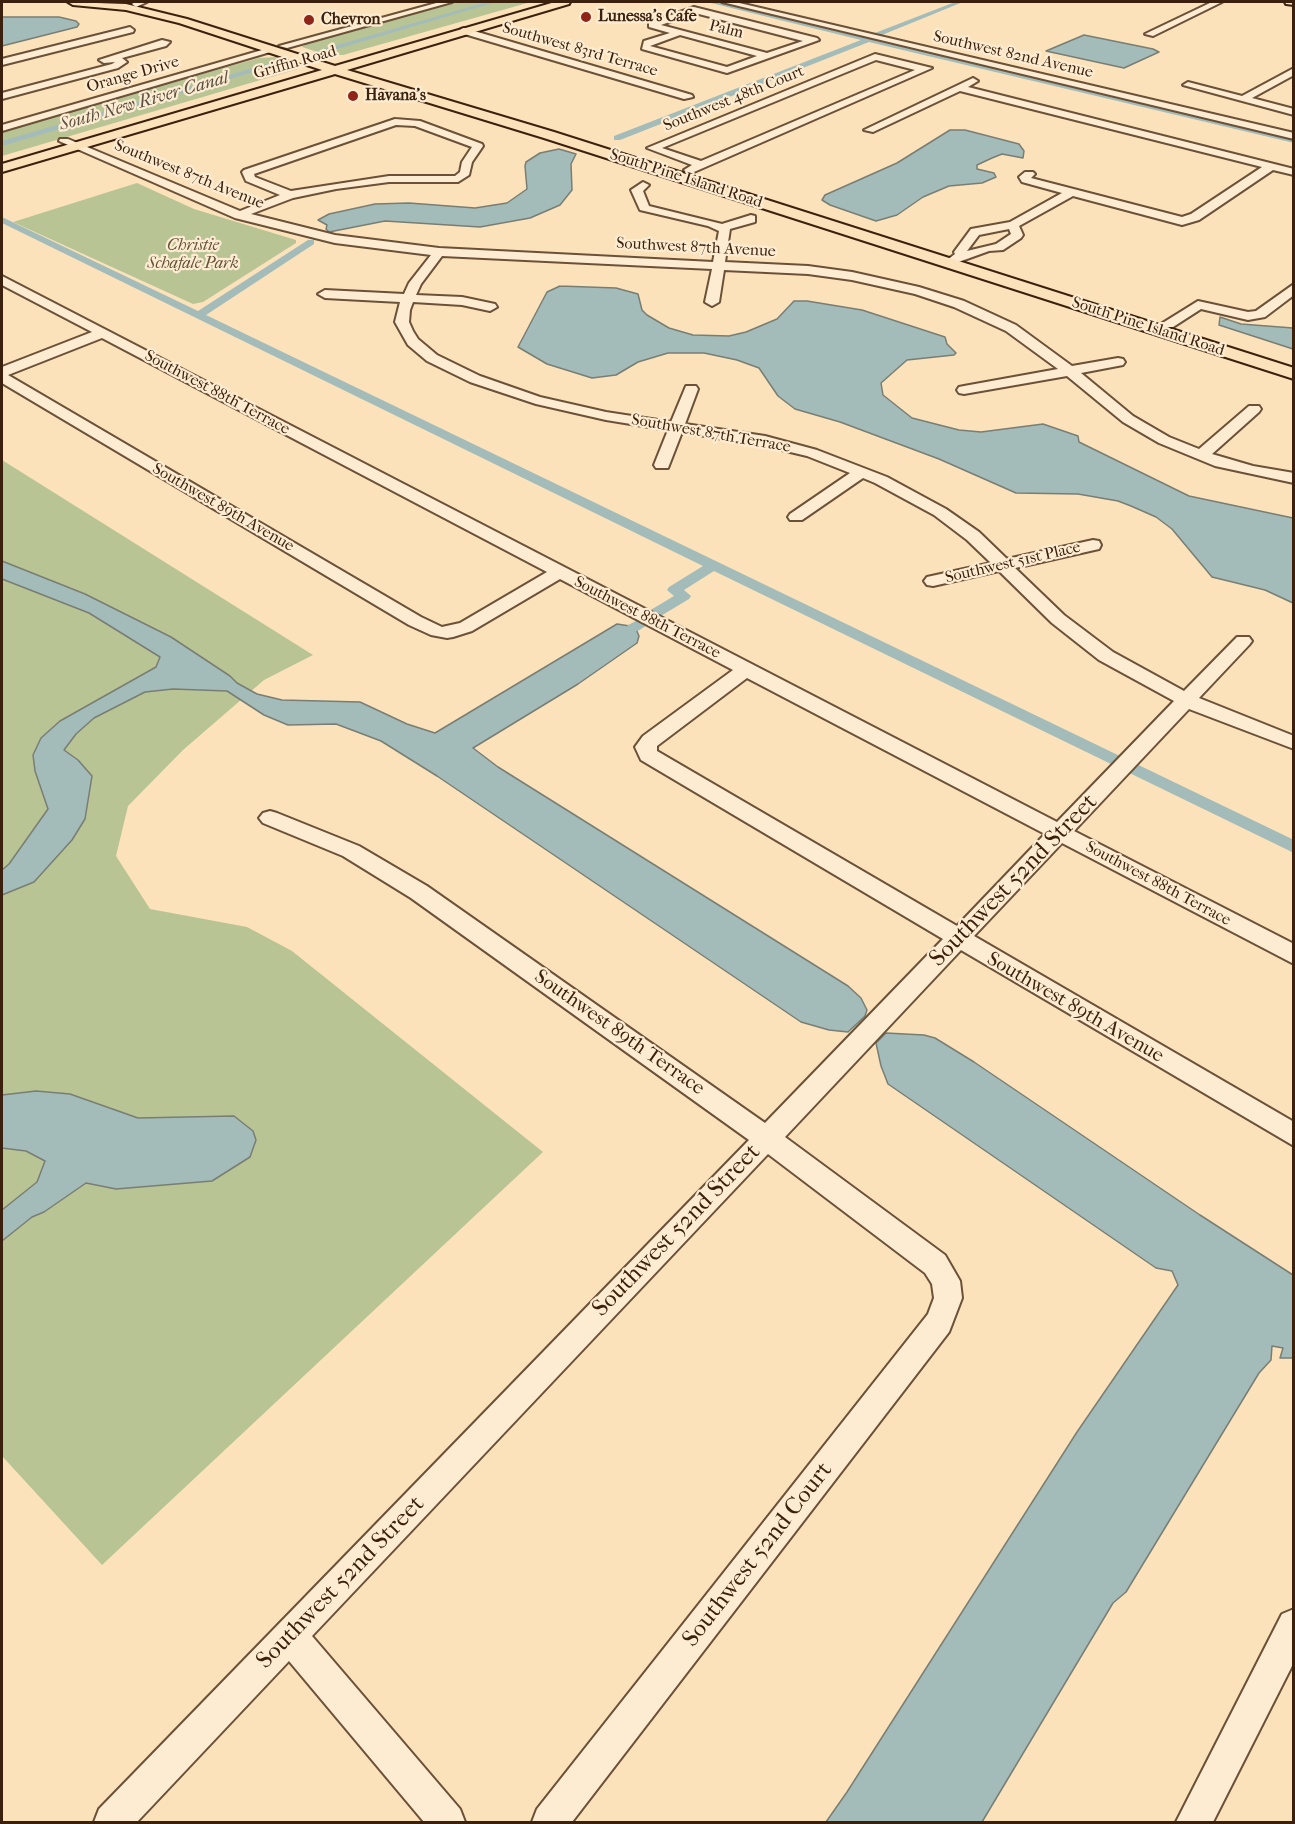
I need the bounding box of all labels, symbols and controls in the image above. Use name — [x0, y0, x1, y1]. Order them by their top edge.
place label: Lunessa’s Cafe — [598, 7, 697, 27]
place label: Chevron — [321, 10, 380, 30]
marker: Lunessa’s Cafe — [579, 10, 593, 24]
marker: Chevron — [302, 13, 316, 27]
street label: Palm — [707, 16, 745, 44]
street label: Southwest 83rd Terrace — [500, 19, 660, 81]
street label: Southwest 82nd Avenue — [931, 27, 1095, 83]
street label: Griffin Road — [251, 42, 339, 84]
street label: Orange Drive — [85, 53, 181, 97]
street label: Southwest 48th Court — [661, 62, 807, 136]
water label: South New River Canal — [57, 68, 231, 136]
place label: Havana's — [365, 86, 426, 106]
marker: Havana's — [346, 89, 360, 103]
street label: Southwest 87th Avenue — [111, 136, 267, 214]
street label: South Pine Island Road — [607, 145, 765, 213]
street label: Southwest 87th Avenue — [616, 234, 776, 262]
park label: Christie Schafale Park — [147, 236, 239, 274]
street label: South Pine Island Road — [1069, 293, 1227, 361]
street label: Southwest 88th Terrace — [141, 347, 293, 439]
street label: Southwest 87th Terrace — [630, 411, 792, 457]
street label: Southwest 89th Avenue — [149, 460, 297, 556]
street label: Southwest 51st Place — [943, 538, 1083, 588]
street label: Southwest 88th Terrace — [571, 573, 723, 663]
street label: Southwest 52nd Street — [924, 789, 1104, 973]
street label: Southwest 88th Terrace — [1082, 838, 1234, 930]
street label: Southwest 89th Avenue — [982, 947, 1168, 1069]
street label: Southwest 89th Terrace — [529, 965, 709, 1101]
street label: Southwest 52nd Street — [587, 1139, 767, 1323]
street label: Southwest 52nd Court — [677, 1457, 839, 1653]
street label: Southwest 52nd Street — [251, 1491, 431, 1675]

